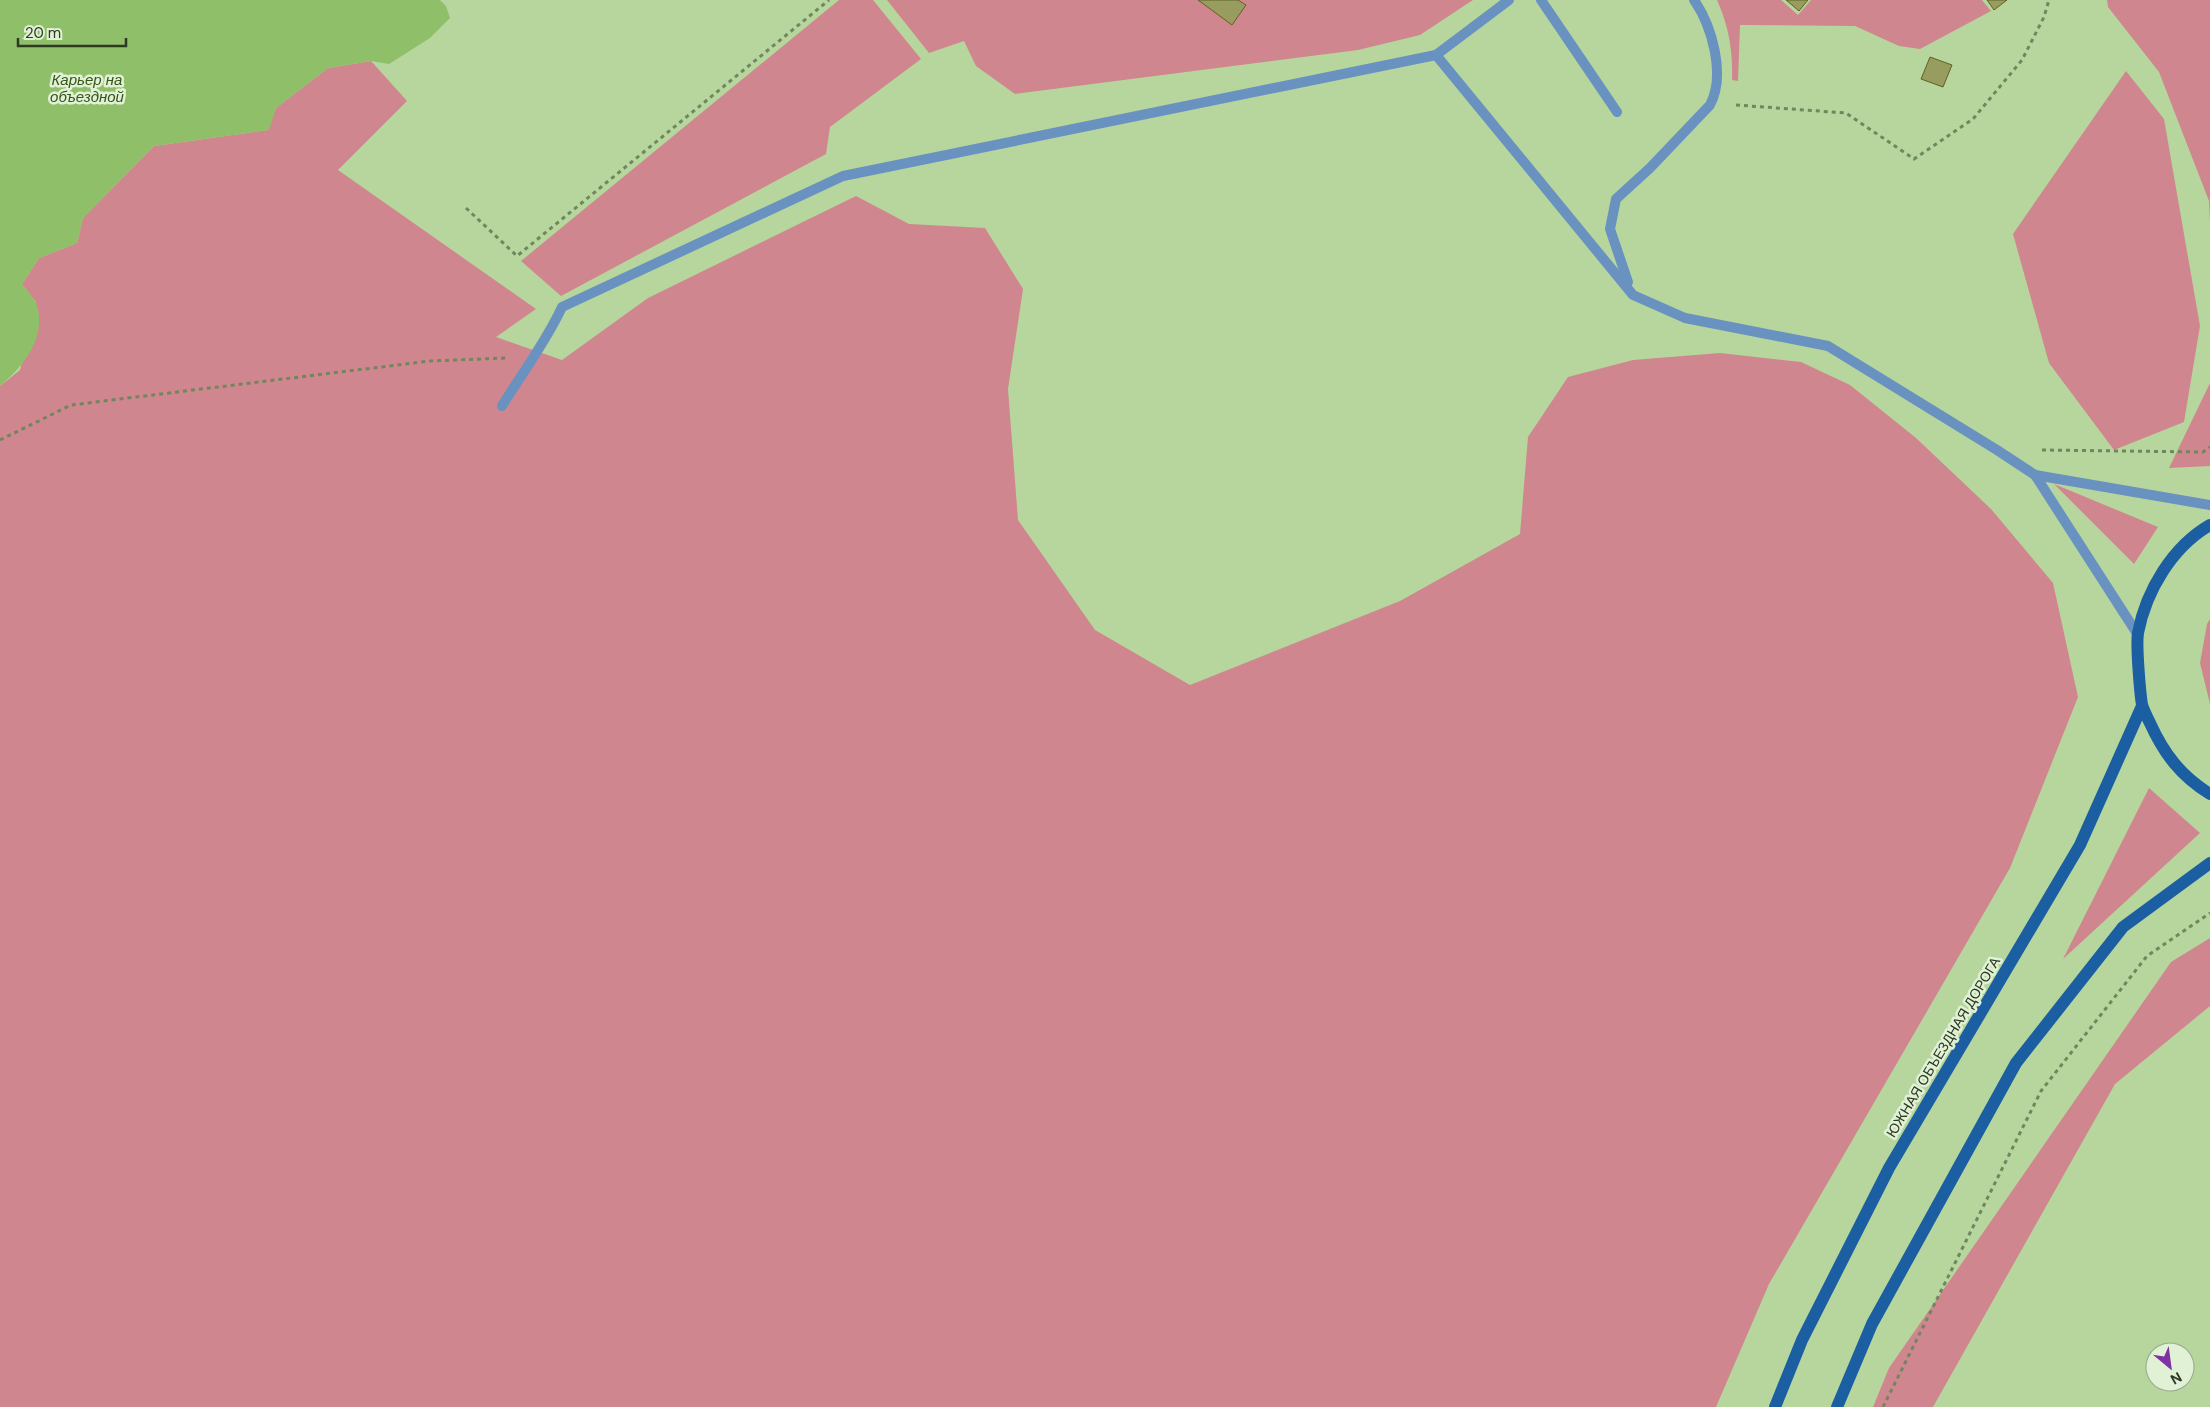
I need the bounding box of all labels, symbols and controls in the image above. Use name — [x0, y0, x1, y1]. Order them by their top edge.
scale bar — [18, 15, 125, 47]
text: 20 m — [25, 23, 61, 43]
water label: Карьер на объездной — [50, 70, 125, 107]
street label: ЮЖНАЯ ОБЪЕЗДНАЯ ДОРОГА — [1882, 953, 2004, 1140]
north arrow — [2145, 1342, 2195, 1392]
text: N — [2167, 1368, 2185, 1389]

